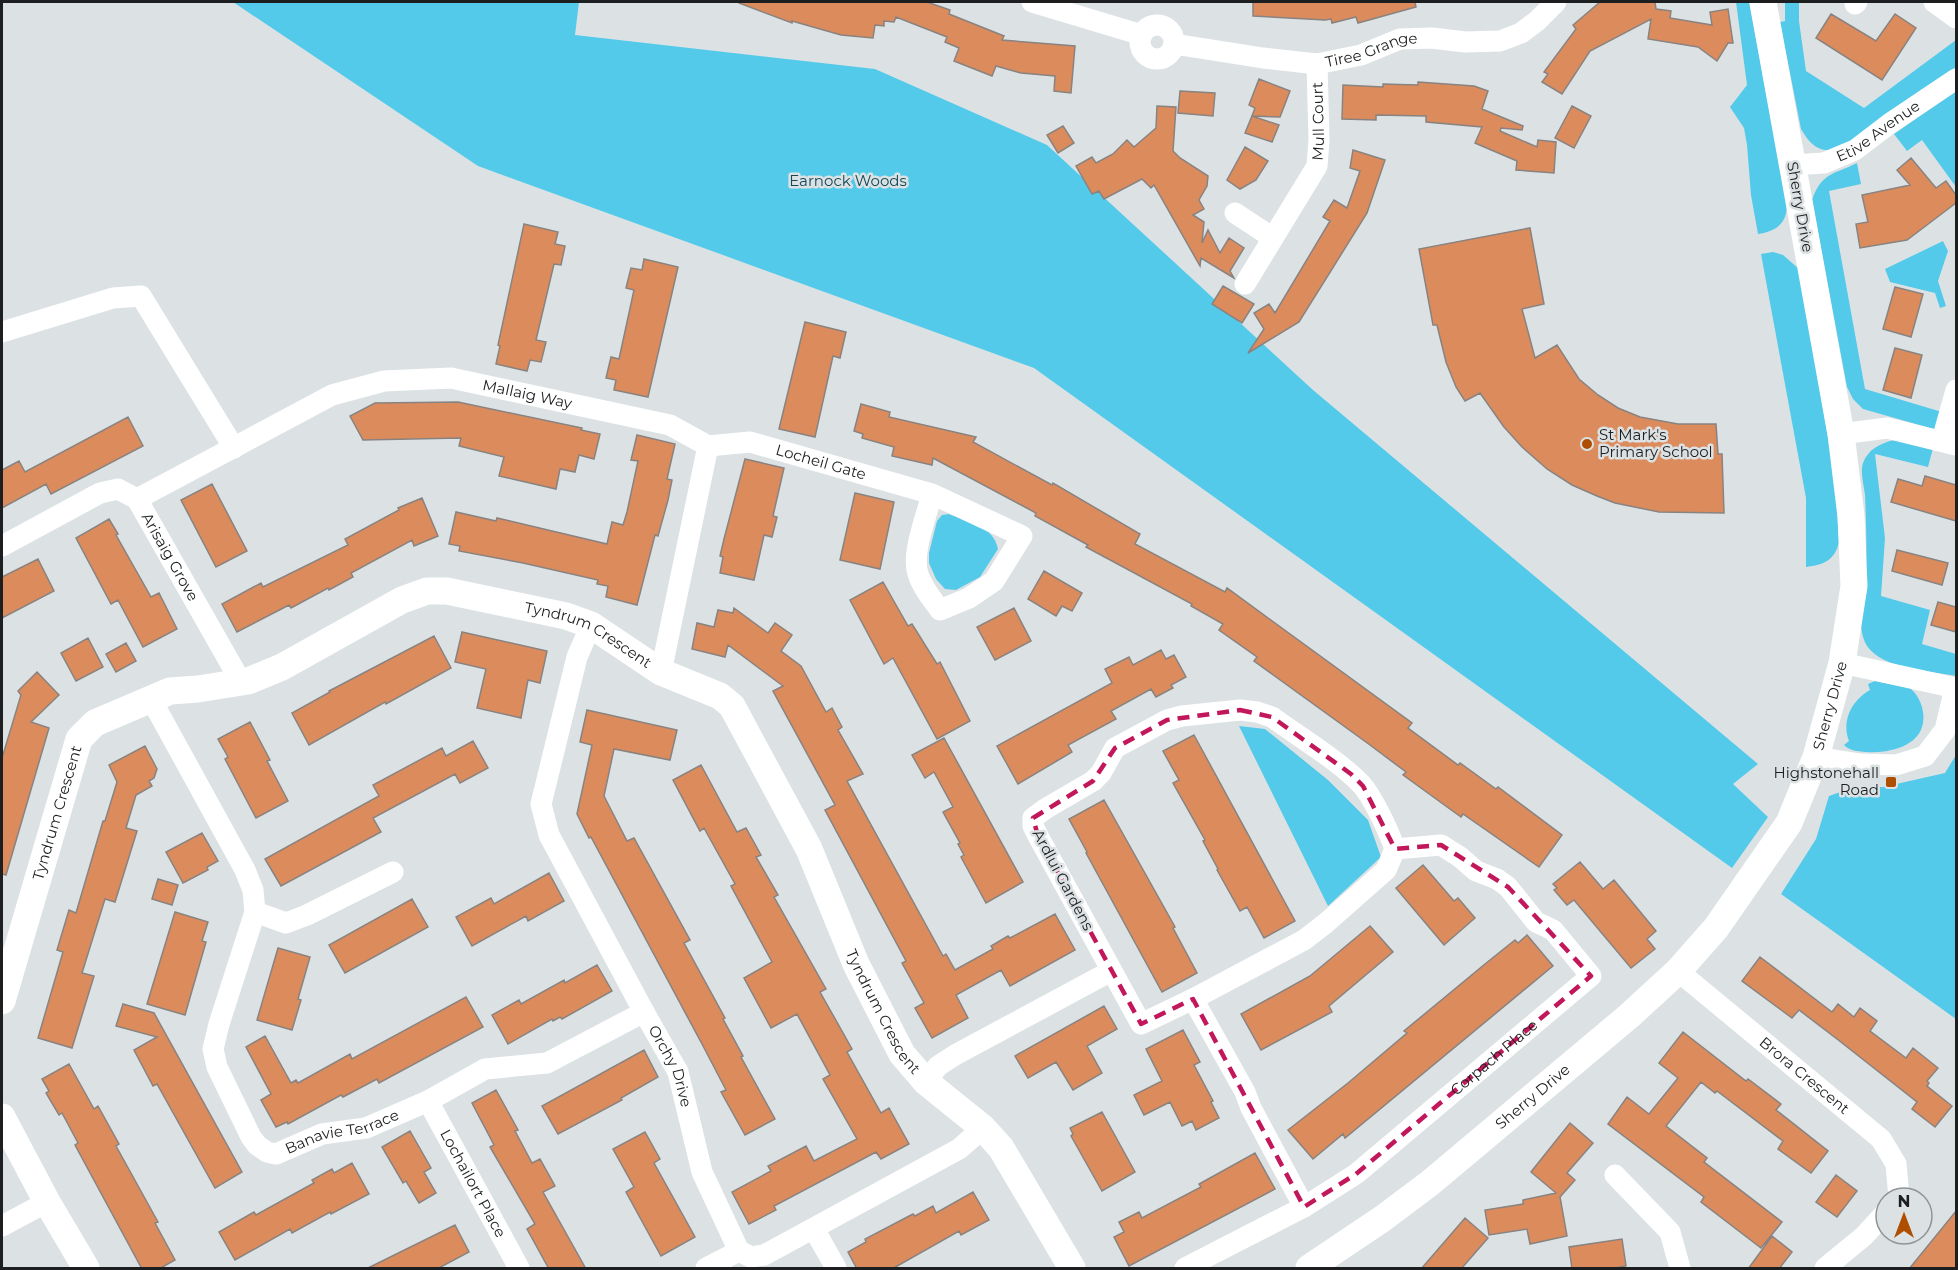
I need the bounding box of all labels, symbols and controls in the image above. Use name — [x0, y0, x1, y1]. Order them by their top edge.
street label: Tiree Grange — [1323, 28, 1418, 71]
street label: Mull Court — [1307, 82, 1328, 161]
street label: Etive Avenue — [1833, 96, 1923, 166]
street label: Sherry Drive — [1783, 160, 1818, 254]
park label: Earnock Woods — [789, 171, 907, 190]
street label: Mallaig Way — [481, 375, 575, 413]
place label: St Mark's Primary School — [1599, 425, 1713, 461]
marker: St Mark's Primary School — [1580, 437, 1594, 451]
street label: Locheil Gate — [774, 440, 868, 484]
street label: Arisaig Grove — [138, 509, 203, 604]
street label: Tyndrum Crescent — [523, 598, 655, 672]
street label: Sherry Drive — [1808, 659, 1851, 752]
street label: Tyndrum Crescent — [28, 743, 86, 882]
place label: Highstonehall Road — [1774, 763, 1879, 799]
marker: Highstonehall Road — [1884, 775, 1898, 789]
street label: Ardlui Gardens — [1029, 826, 1098, 934]
street label: Tyndrum Crescent — [842, 946, 925, 1078]
street label: Corpach Place — [1446, 1015, 1541, 1099]
street label: Orchy Drive — [644, 1022, 696, 1109]
street label: Brora Crescent — [1756, 1032, 1854, 1118]
street label: Sherry Drive — [1491, 1060, 1574, 1133]
street label: Banavie Terrace — [282, 1105, 402, 1158]
street label: Lochailort Place — [436, 1126, 511, 1241]
north arrow — [1874, 1186, 1934, 1246]
text: N — [1898, 1192, 1910, 1211]

